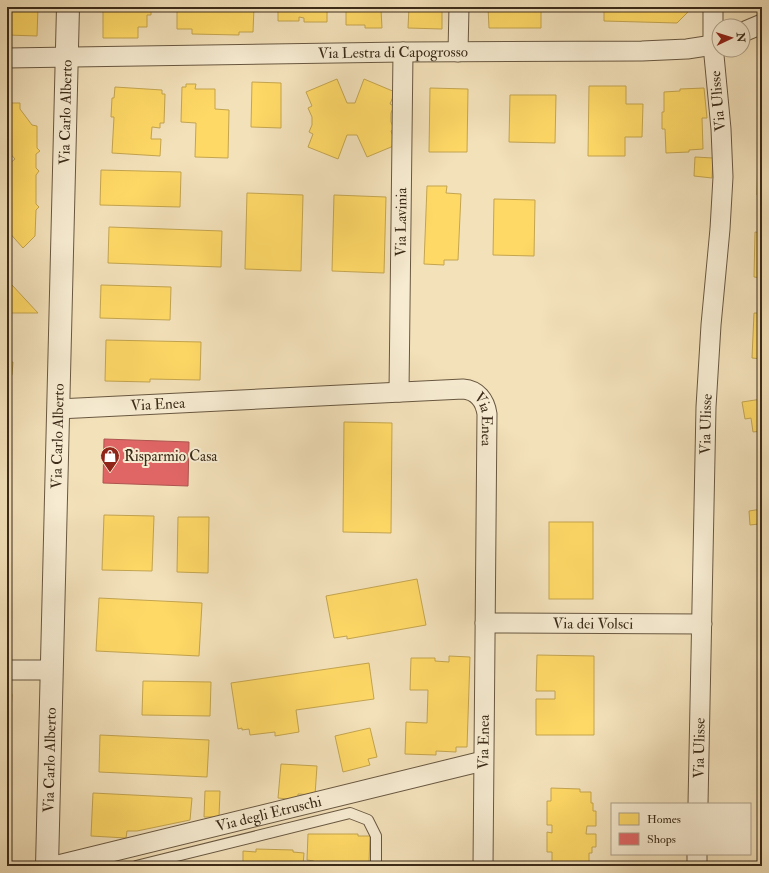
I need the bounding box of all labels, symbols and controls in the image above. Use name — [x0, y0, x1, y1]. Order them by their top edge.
north arrow — [711, 18, 751, 58]
text: N — [734, 31, 747, 44]
street label: Via Lestra di Capogrosso — [318, 42, 468, 63]
street label: Via Carlo Alberto — [55, 59, 76, 165]
street label: Via Ulisse — [706, 70, 730, 132]
street label: Via Lavinia — [391, 187, 411, 257]
street label: Via Carlo Alberto — [47, 383, 68, 489]
street label: Via Enea — [470, 388, 497, 447]
street label: Via Enea — [130, 393, 187, 415]
street label: Via Ulisse — [696, 393, 716, 455]
shop icon: Risparmio Casa — [99, 445, 121, 473]
place label: Risparmio Casa — [124, 447, 218, 467]
street label: Via dei Volsci — [553, 614, 633, 633]
street label: Via Carlo Alberto — [39, 707, 60, 813]
street label: Via Enea — [474, 714, 494, 770]
street label: Via Ulisse — [689, 717, 709, 779]
street label: Via degli Etruschi — [214, 791, 323, 836]
legend — [611, 803, 751, 855]
text: Homes — [647, 812, 681, 827]
text: Shops — [647, 832, 676, 847]

